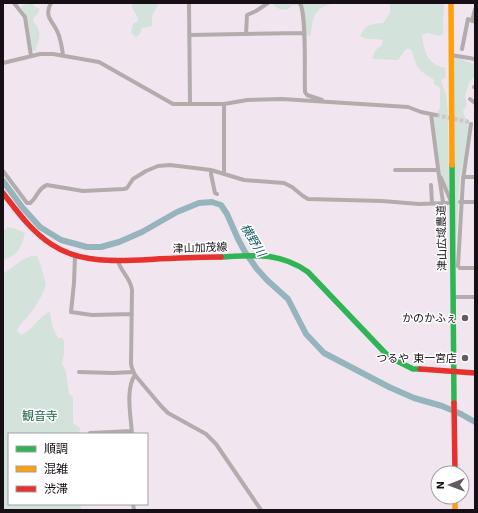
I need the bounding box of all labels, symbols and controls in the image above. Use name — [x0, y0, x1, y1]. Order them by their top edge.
street label: 津山広域農道 — [435, 205, 449, 271]
water label: 横野川 — [238, 221, 269, 261]
street label: 津山加茂線 — [172, 241, 228, 255]
place label: かのかふぇ — [402, 312, 457, 325]
marker: かのかふぇ — [460, 313, 470, 323]
place label: つるや 東一宮店 — [376, 352, 457, 365]
marker: つるや 東一宮店 — [460, 353, 470, 363]
district label: 観音寺 — [22, 409, 58, 423]
legend — [8, 433, 148, 505]
text: 順調 — [44, 442, 68, 456]
text: 混雑 — [44, 462, 68, 476]
north arrow — [430, 465, 470, 505]
text: N — [434, 481, 447, 489]
text: 渋滞 — [44, 482, 68, 496]

